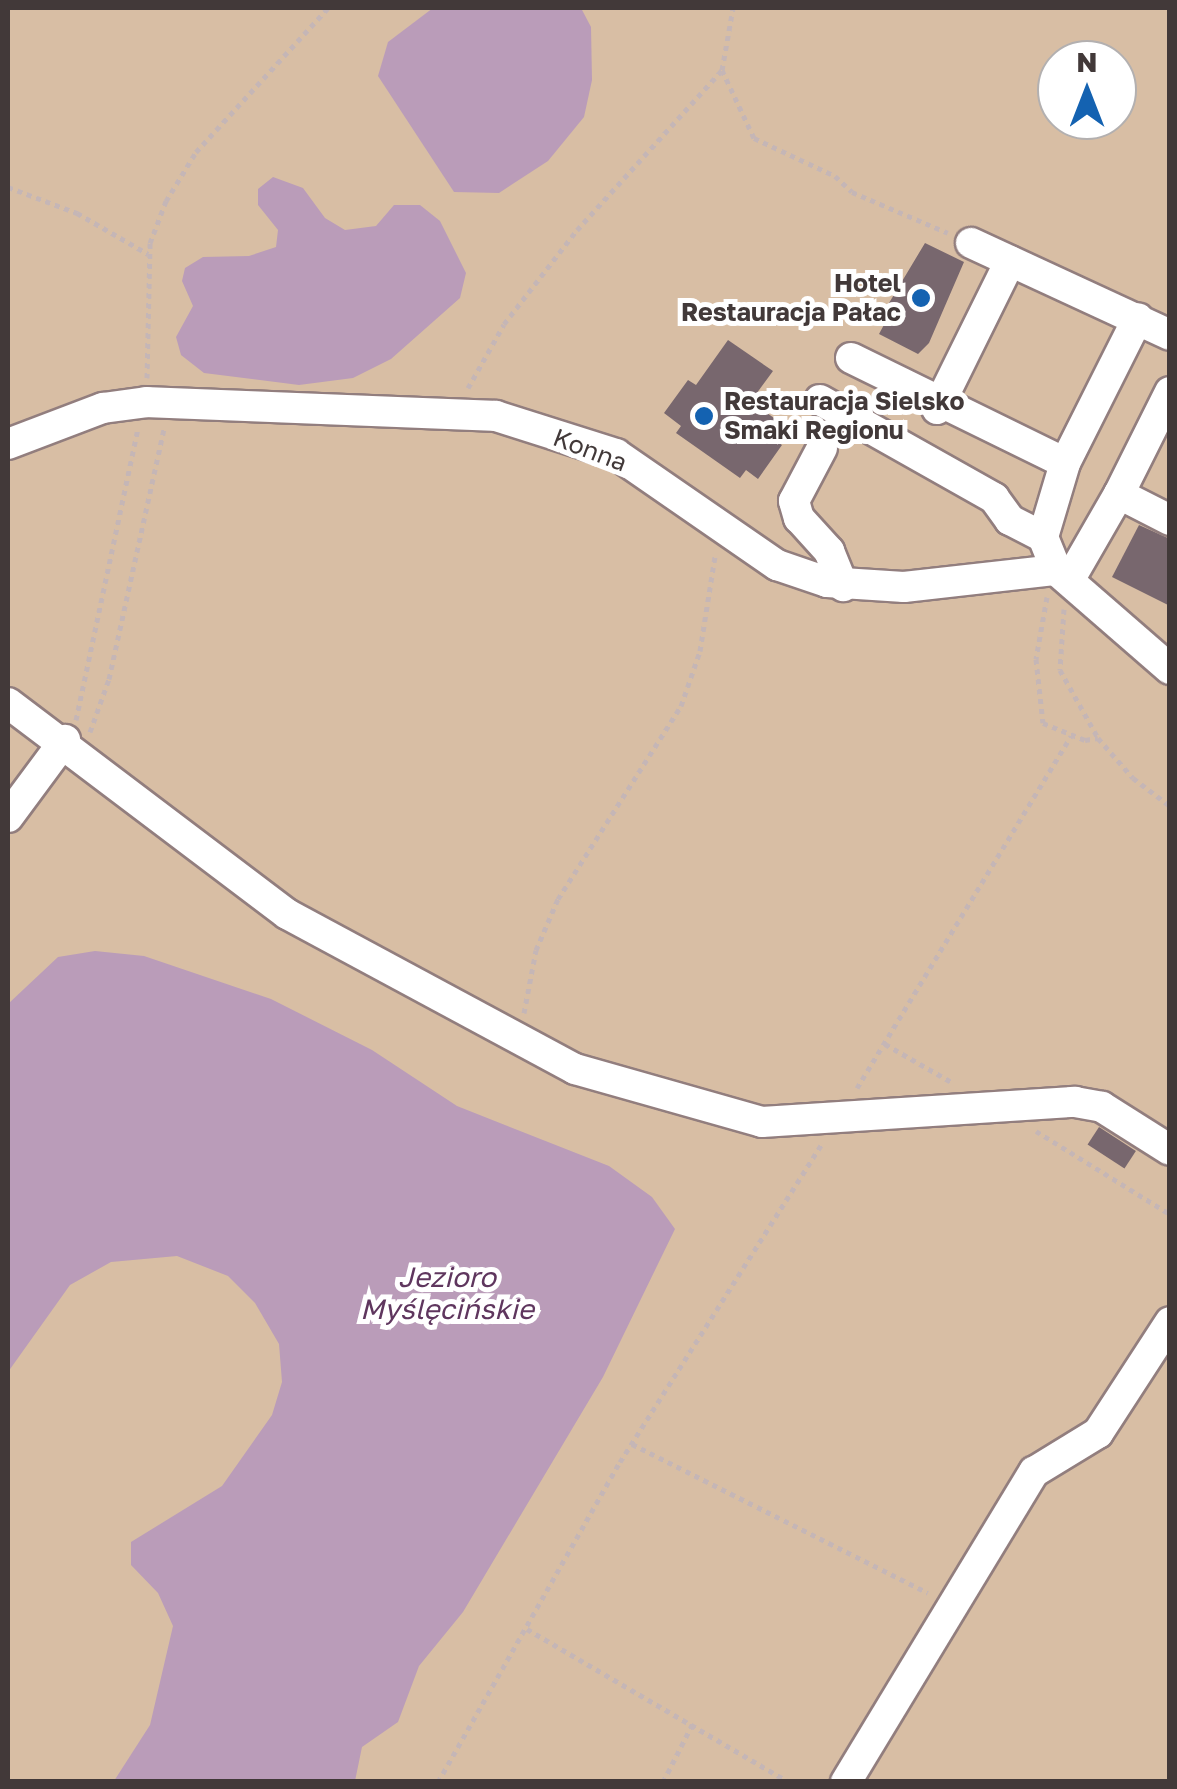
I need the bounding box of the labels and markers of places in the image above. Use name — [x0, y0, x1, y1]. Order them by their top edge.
place label: Hotel Restauracja Pałac — [681, 269, 901, 328]
marker: Hotel Restauracja Pałac — [910, 287, 932, 309]
place label: Restauracja Sielsko Smaki Regionu — [724, 387, 965, 446]
marker: Restauracja Sielsko Smaki Regionu — [693, 405, 715, 427]

